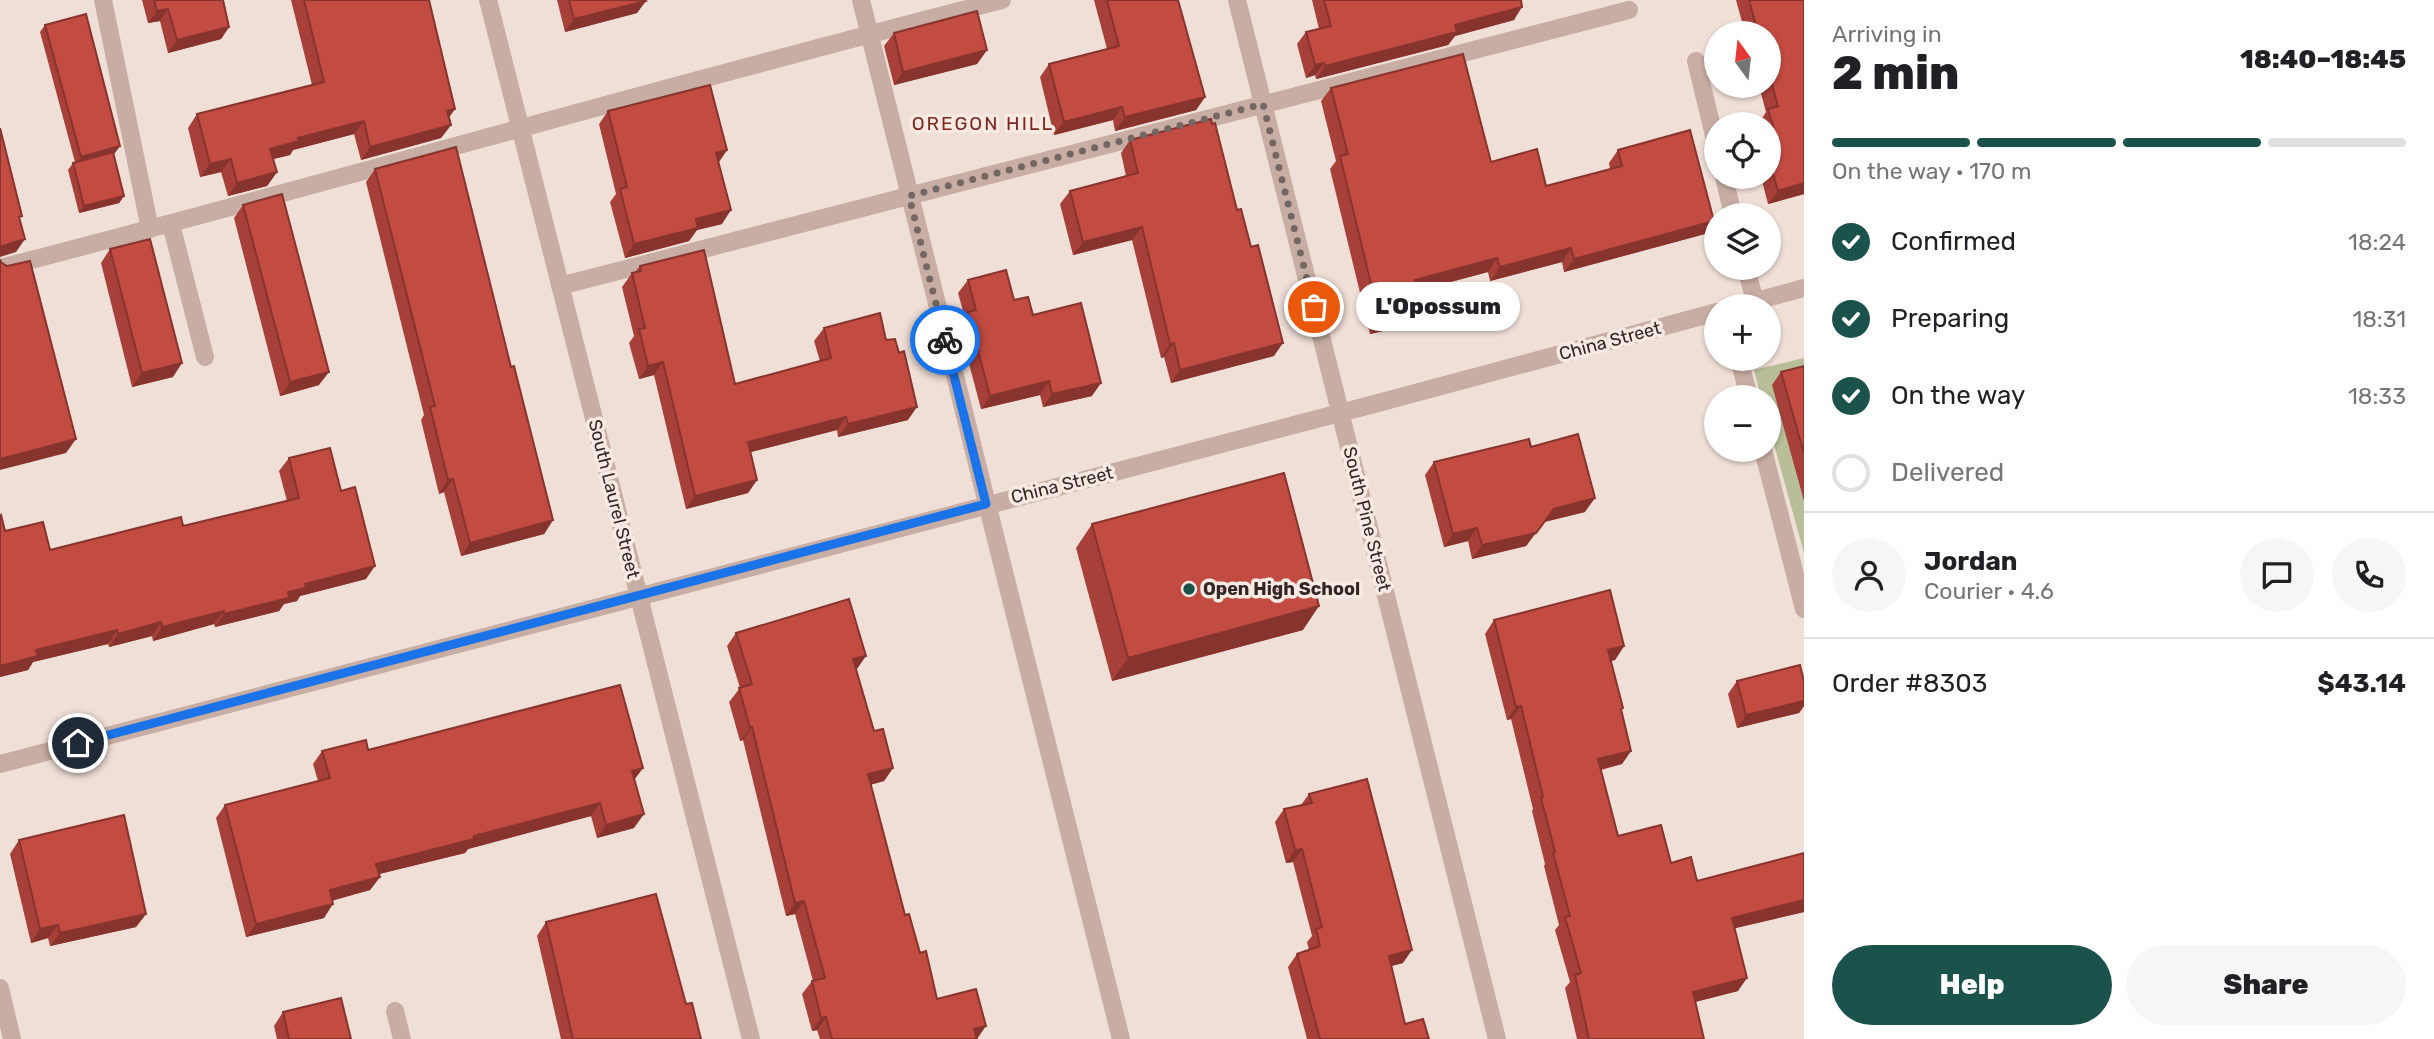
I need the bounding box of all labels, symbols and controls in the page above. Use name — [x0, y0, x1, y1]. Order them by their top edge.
text: Arriving in — [1832, 20, 1942, 48]
north arrow — [1704, 21, 1782, 98]
map controls — [1704, 21, 1781, 462]
text: 18:40–18:45 — [2240, 44, 2406, 75]
text: 2 min — [1832, 46, 1959, 101]
district label: OREGON HILL — [912, 112, 1054, 135]
button: locate — [1704, 112, 1781, 189]
text: On the way · 170 m — [1832, 157, 2031, 185]
button: layers — [1704, 203, 1781, 280]
icon: check — [1832, 223, 1870, 261]
text: Confirmed — [1891, 226, 2016, 257]
text: 18:24 — [2348, 228, 2406, 256]
pin — [1284, 277, 1344, 337]
callout: L'Opossum — [1356, 282, 1520, 332]
icon: bag — [1295, 288, 1333, 326]
text: L'Opossum — [1375, 292, 1501, 320]
button: + — [1704, 294, 1781, 371]
icon: check — [1832, 300, 1870, 338]
text: Preparing — [1891, 303, 2009, 334]
courier — [910, 305, 980, 375]
text: 18:31 — [2352, 305, 2406, 333]
street label: China Street — [1557, 317, 1663, 365]
icon: bike — [926, 321, 964, 359]
icon: check — [1832, 377, 1870, 415]
text: On the way — [1891, 380, 2025, 411]
text: 18:33 — [2348, 382, 2406, 410]
button: − — [1704, 385, 1781, 462]
street label: South Laurel Street — [584, 417, 644, 581]
street label: South Pine Street — [1338, 444, 1396, 594]
text: Delivered — [1891, 457, 2004, 488]
street label: China Street — [1009, 462, 1115, 508]
button: person — [1832, 538, 1906, 612]
button: chat — [2240, 538, 2314, 612]
button: phone — [2332, 538, 2406, 612]
text: Jordan — [1924, 546, 2017, 577]
text: Courier · 4.6 — [1924, 577, 2054, 605]
place label: Open High School — [1203, 578, 1360, 600]
marker: Open High School — [1181, 581, 1197, 597]
text: Order #8303 — [1832, 668, 1987, 699]
text: $43.14 — [2317, 668, 2406, 699]
pin — [48, 713, 108, 773]
icon: home — [59, 724, 97, 762]
button: Help — [1832, 945, 2112, 1025]
button: Share — [2126, 945, 2406, 1025]

